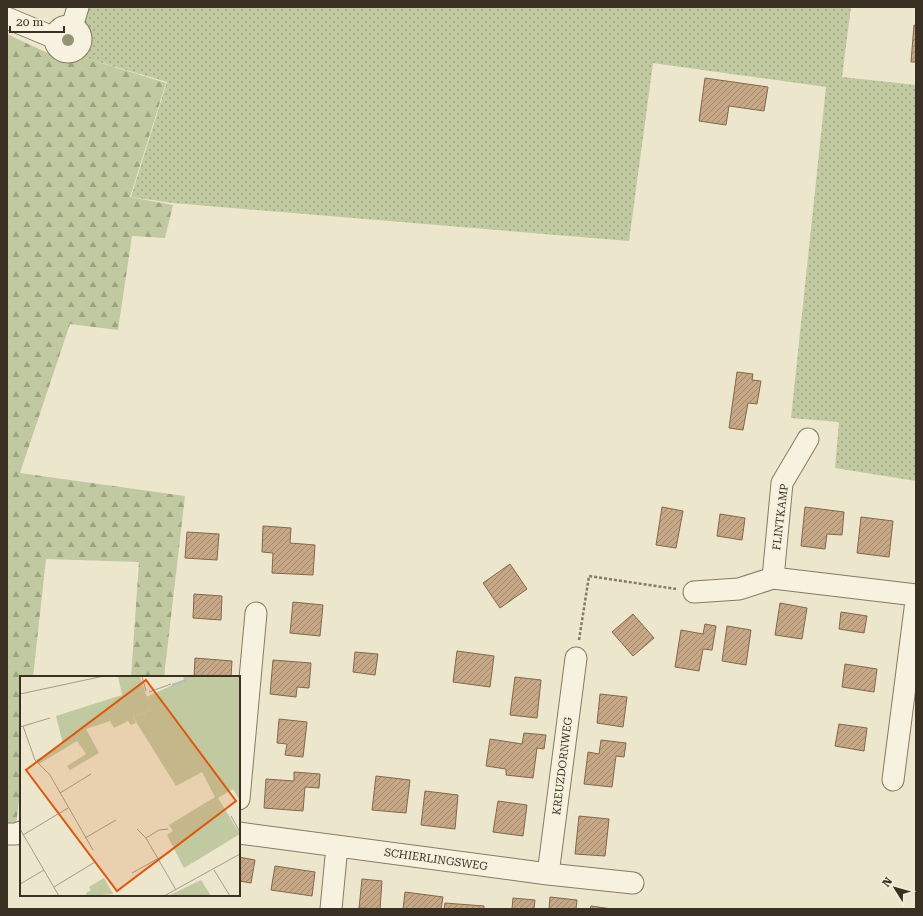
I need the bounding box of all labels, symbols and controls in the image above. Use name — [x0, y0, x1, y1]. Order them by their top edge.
scale bar — [10, 8, 64, 34]
text: 20 m — [16, 15, 43, 29]
street label: FLINTKAMP — [770, 483, 791, 551]
inset map — [20, 676, 240, 896]
street label: KREUZDORNWEG — [550, 716, 575, 816]
street label: SCHIERLINGSWEG — [383, 846, 489, 873]
north arrow — [875, 868, 915, 908]
text: N — [880, 875, 895, 890]

